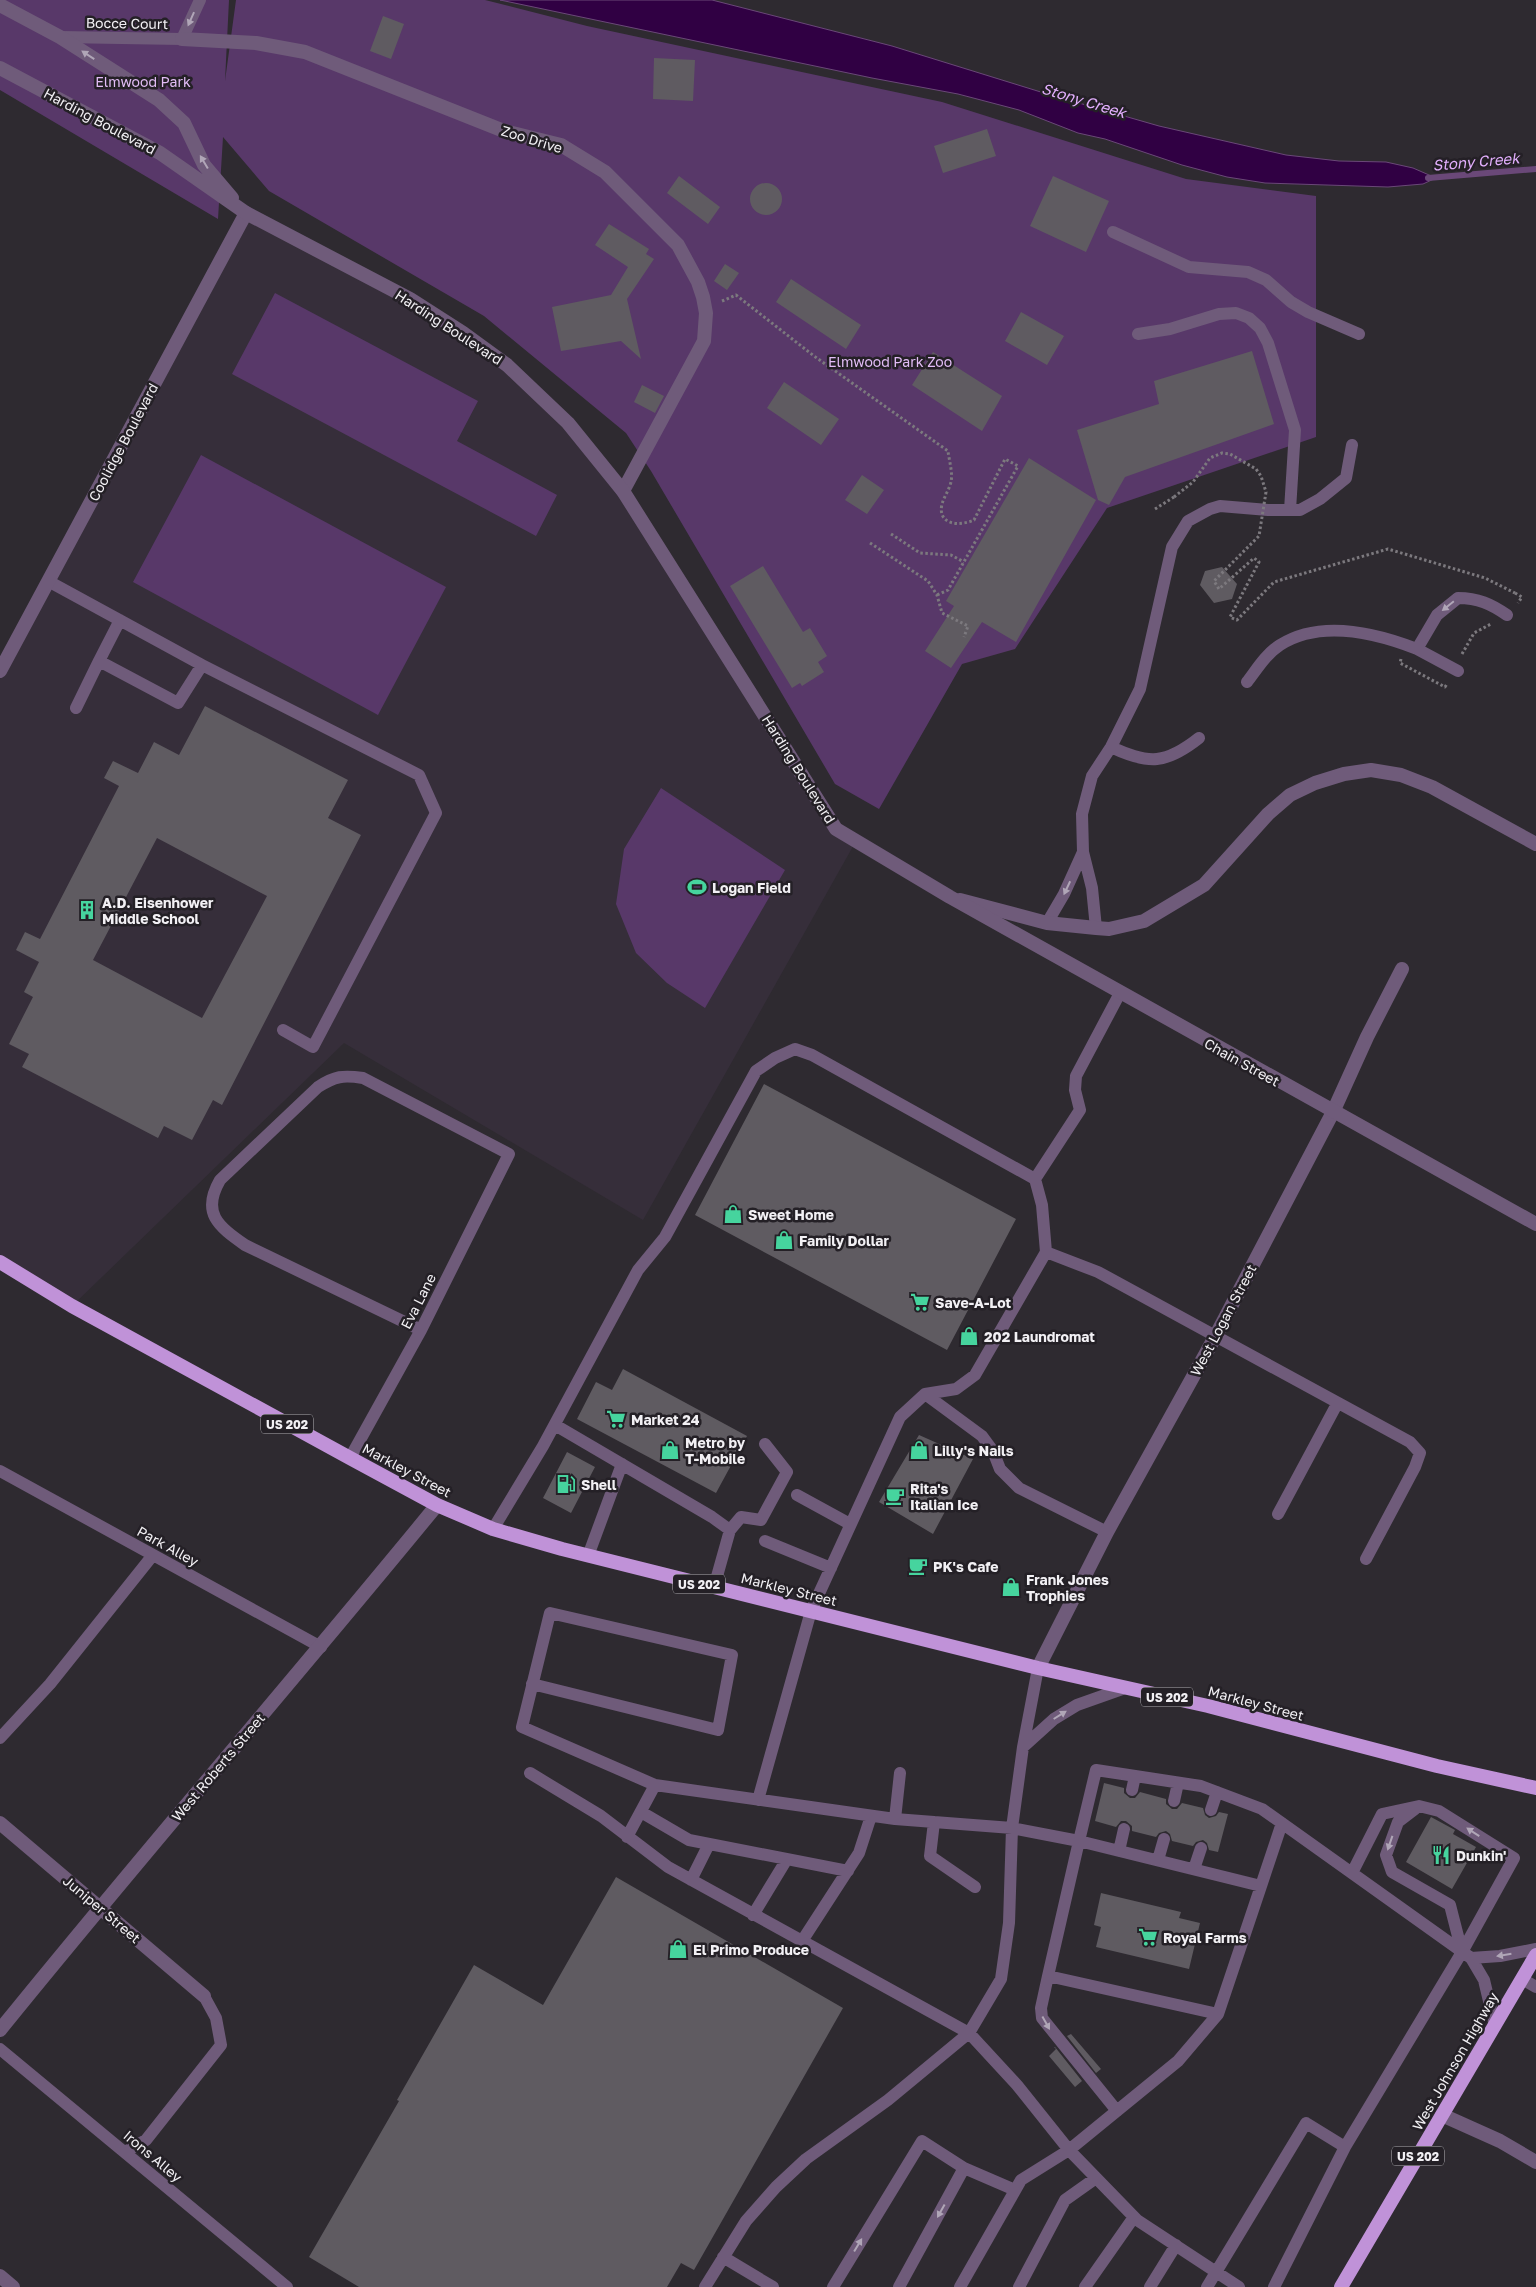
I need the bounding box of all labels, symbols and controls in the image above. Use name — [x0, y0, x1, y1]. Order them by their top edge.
one-way arrow — [187, 12, 195, 26]
street label: Bocce Court — [86, 14, 168, 32]
one-way arrow — [81, 50, 94, 59]
park label: Elmwood Park — [95, 73, 191, 90]
water label: Stony Creek — [1039, 79, 1130, 123]
street label: Harding Boulevard — [41, 84, 159, 158]
street label: Zoo Drive — [499, 122, 565, 156]
water label: Stony Creek — [1432, 148, 1522, 175]
one-way arrow — [199, 156, 208, 169]
street label: Harding Boulevard — [392, 286, 506, 368]
park label: Elmwood Park Zoo — [828, 353, 952, 370]
street label: Coolidge Boulevard — [85, 380, 161, 504]
one-way arrow — [1442, 601, 1455, 612]
street label: Harding Boulevard — [759, 712, 839, 826]
sports icon: Logan Field — [686, 876, 708, 898]
place label: Logan Field — [712, 879, 791, 896]
one-way arrow — [1062, 881, 1070, 895]
place label: A.D. Eisenhower Middle School — [102, 894, 214, 927]
building icon: A.D. Eisenhower Middle School — [76, 899, 98, 921]
street label: Chain Street — [1201, 1034, 1283, 1090]
shop icon: Sweet Home — [722, 1203, 744, 1225]
place label: Sweet Home — [748, 1206, 834, 1223]
shop icon: Family Dollar — [773, 1229, 795, 1251]
place label: Family Dollar — [799, 1232, 889, 1249]
street label: West Logan Street — [1186, 1261, 1260, 1379]
street label: Eva Lane — [397, 1270, 439, 1332]
supermarket icon: Save-A-Lot — [909, 1291, 931, 1313]
place label: Save-A-Lot — [935, 1294, 1012, 1311]
shop icon: 202 Laundromat — [958, 1325, 980, 1347]
place label: 202 Laundromat — [984, 1328, 1095, 1345]
supermarket icon: Market 24 — [605, 1408, 627, 1430]
place label: Market 24 — [631, 1411, 700, 1428]
road number: US 202 — [261, 1415, 313, 1434]
place label: Metro by T-Mobile — [685, 1434, 746, 1467]
street label: Markley Street — [360, 1439, 454, 1501]
shop icon: Metro by T-Mobile — [659, 1439, 681, 1461]
shop icon: Lilly's Nails — [908, 1439, 930, 1461]
place label: Lilly's Nails — [934, 1442, 1014, 1459]
fuel station icon: Shell — [555, 1473, 577, 1495]
place label: Shell — [581, 1476, 617, 1493]
place label: Rita's Italian Ice — [910, 1480, 978, 1513]
cafe icon: Rita's Italian Ice — [884, 1485, 906, 1507]
street label: Park Alley — [134, 1522, 202, 1570]
cafe icon: PK's Cafe — [907, 1555, 929, 1577]
place label: PK's Cafe — [933, 1558, 999, 1575]
street label: Markley Street — [739, 1569, 839, 1609]
place label: Frank Jones Trophies — [1026, 1571, 1109, 1604]
road number: US 202 — [673, 1575, 725, 1594]
shop icon: Frank Jones Trophies — [1000, 1576, 1022, 1598]
street label: Markley Street — [1206, 1682, 1306, 1724]
road number: US 202 — [1141, 1688, 1193, 1706]
street label: West Roberts Street — [168, 1710, 268, 1824]
one-way arrow — [1053, 1711, 1066, 1720]
one-way arrow — [1466, 1828, 1479, 1837]
one-way arrow — [1386, 1835, 1393, 1850]
restaurant icon: Dunkin' — [1430, 1844, 1452, 1866]
place label: Dunkin' — [1456, 1847, 1506, 1864]
street label: Juniper Street — [60, 1872, 144, 1946]
supermarket icon: Royal Farms — [1137, 1926, 1159, 1948]
place label: Royal Farms — [1163, 1929, 1247, 1946]
shop icon: El Primo Produce — [667, 1938, 689, 1960]
place label: El Primo Produce — [693, 1941, 809, 1958]
one-way arrow — [1495, 1951, 1511, 1959]
street label: West Johnson Highway — [1408, 1989, 1502, 2133]
one-way arrow — [1042, 2015, 1050, 2030]
street label: Irons Alley — [120, 2127, 186, 2186]
road number: US 202 — [1392, 2146, 1444, 2166]
one-way arrow — [937, 2203, 945, 2218]
one-way arrow — [853, 2239, 862, 2252]

